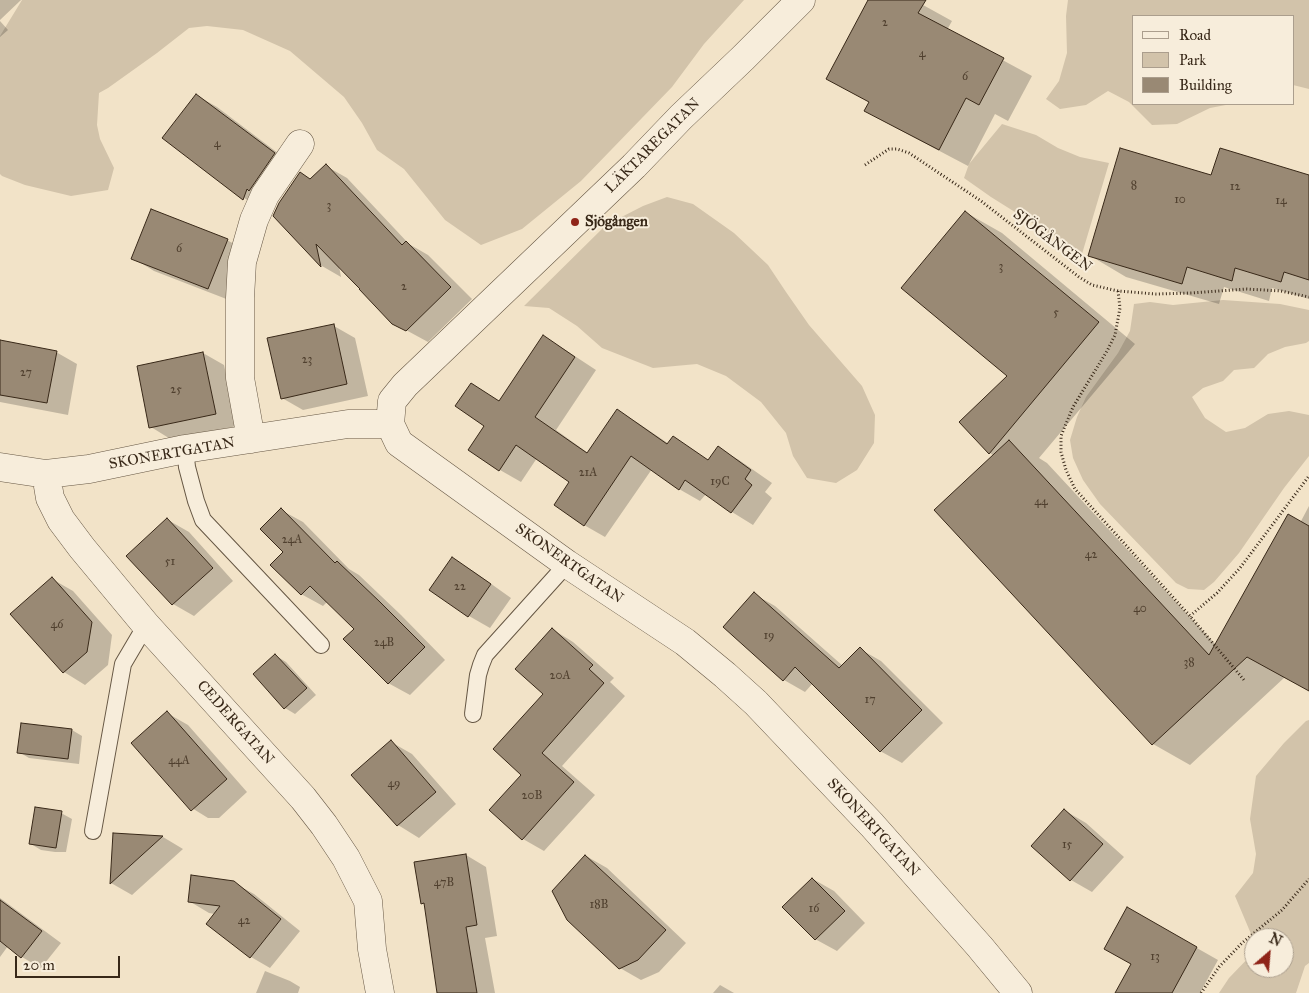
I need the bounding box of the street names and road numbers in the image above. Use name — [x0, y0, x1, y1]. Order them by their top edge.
street label: LÄKTAREGATAN — [602, 95, 704, 197]
street label: SJÖGÅNGEN — [1009, 206, 1095, 276]
street label: SKONERTGATAN — [108, 434, 236, 474]
street label: SKONERTGATAN — [512, 520, 626, 608]
street label: CEDERGATAN — [192, 677, 278, 769]
street label: SKONERTGATAN — [823, 775, 923, 881]

